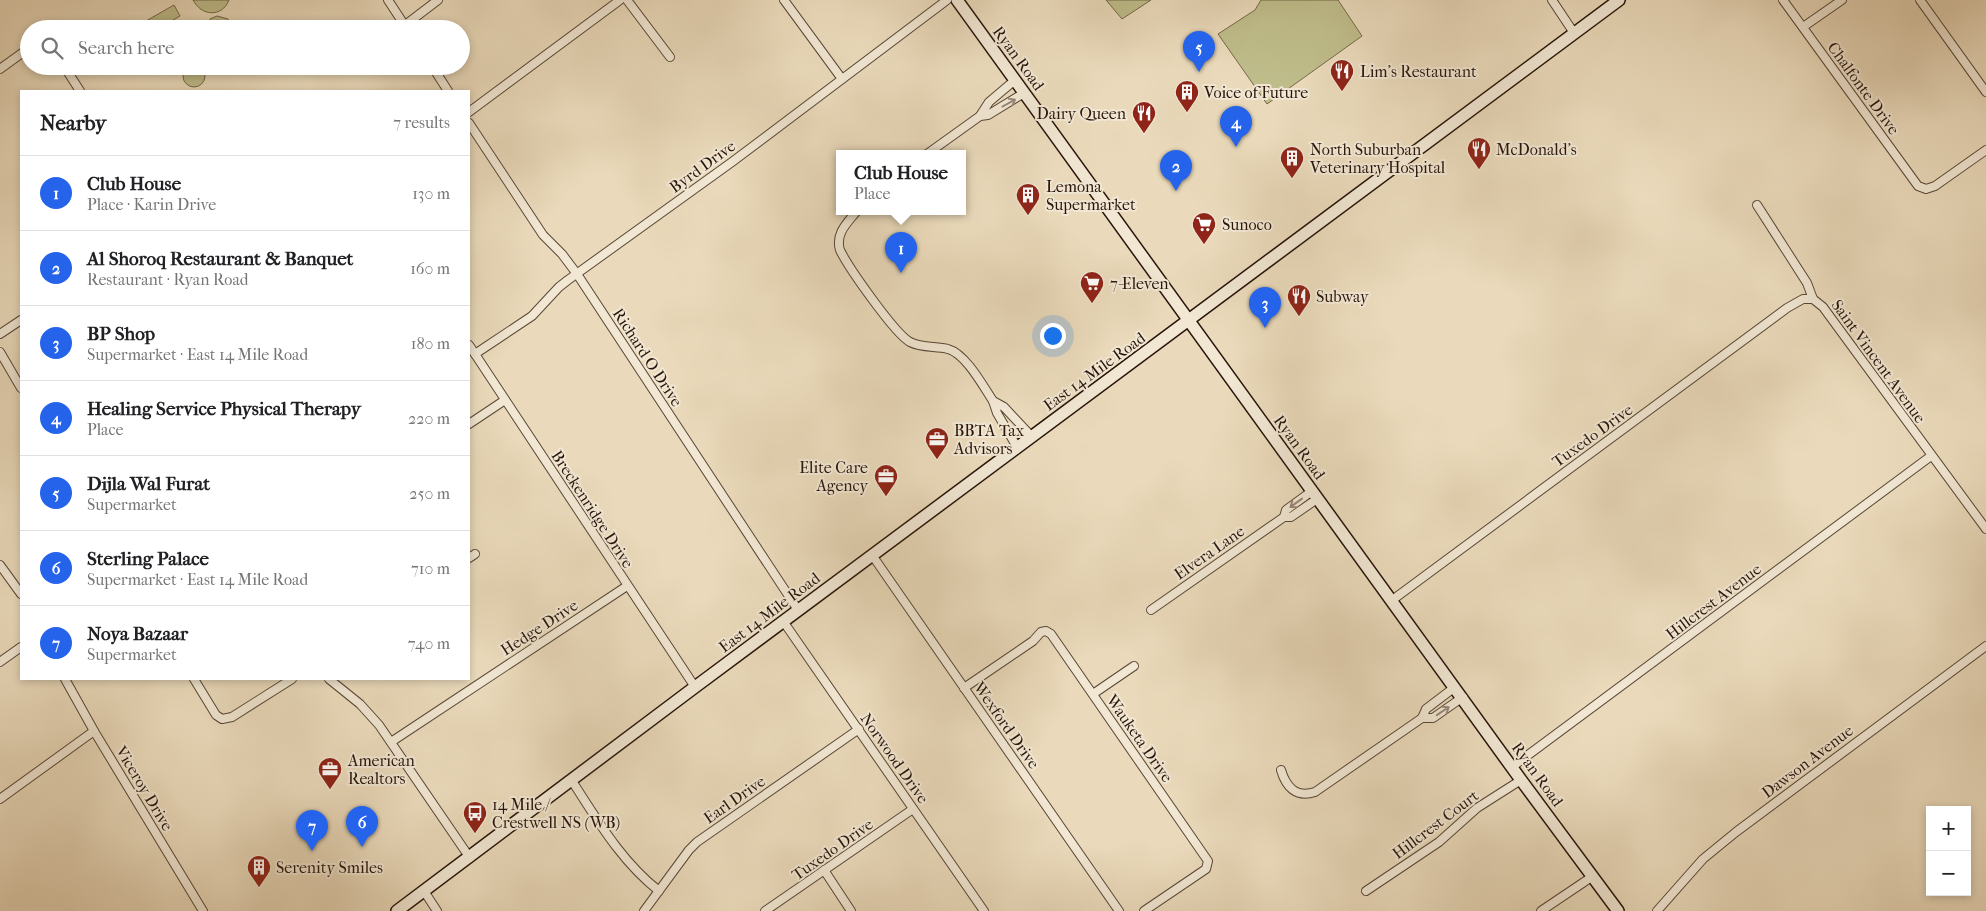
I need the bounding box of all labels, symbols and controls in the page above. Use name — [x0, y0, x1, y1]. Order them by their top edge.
search box — [20, 20, 470, 75]
street label: Ryan Road — [989, 22, 1049, 94]
pin: 5 — [1183, 31, 1215, 72]
icon: search — [38, 34, 66, 62]
text: Search here — [78, 37, 174, 59]
street label: Chalfonte Drive — [1824, 38, 1904, 138]
restaurant icon: Lim's Restaurant — [1329, 58, 1355, 92]
place label: Lim's Restaurant — [1360, 62, 1477, 81]
building icon: Voice of Future — [1174, 79, 1200, 113]
place label: Voice of Future — [1203, 83, 1308, 102]
one-way arrow — [1002, 98, 1017, 108]
restaurant icon: Dairy Queen — [1131, 100, 1157, 134]
place label: Dairy Queen — [1036, 104, 1127, 123]
pin: 4 — [1220, 106, 1252, 147]
text: Nearby — [40, 111, 106, 135]
text: 7 results — [393, 113, 450, 132]
street label: Byrd Drive — [666, 136, 739, 197]
restaurant icon: McDonald's — [1466, 136, 1492, 170]
place label: North Suburban Veterinary Hospital — [1309, 140, 1446, 177]
place label: McDonald's — [1496, 140, 1577, 159]
building icon: North Suburban Veterinary Hospital — [1279, 145, 1305, 179]
popup — [836, 150, 966, 215]
pin: 2 — [1160, 150, 1192, 191]
text: Club House — [854, 162, 948, 184]
text: Club House — [87, 173, 181, 195]
place label: Lemona Supermarket — [1046, 177, 1136, 214]
building icon: Lemona Supermarket — [1015, 182, 1041, 216]
text: 1 — [53, 184, 59, 203]
text: 130 m — [412, 184, 450, 203]
text: Place — [854, 184, 890, 203]
text: Place · Karin Drive — [87, 195, 216, 214]
supermarket icon: Sunoco — [1191, 211, 1217, 245]
place label: Sunoco — [1222, 215, 1272, 234]
pin: 1 — [885, 232, 917, 273]
text: Al Shoroq Restaurant & Banquet — [87, 248, 353, 270]
text: 2 — [52, 259, 60, 278]
text: 160 m — [410, 259, 450, 278]
text: Restaurant · Ryan Road — [87, 270, 249, 289]
supermarket icon: 7-Eleven — [1079, 270, 1105, 304]
place label: 7-Eleven — [1110, 274, 1169, 293]
restaurant icon: Subway — [1286, 283, 1312, 317]
pin: 3 — [1249, 287, 1281, 328]
place label: Subway — [1316, 287, 1369, 306]
street label: Saint Vincent Avenue — [1827, 296, 1930, 427]
street label: Richard O Drive — [609, 304, 687, 410]
text: BP Shop — [87, 323, 155, 345]
your location — [1040, 323, 1066, 349]
street label: East 14 Mile Road — [1040, 328, 1149, 415]
text: 3 — [53, 334, 59, 353]
text: 180 m — [411, 334, 450, 353]
text: Supermarket · East 14 Mile Road — [87, 345, 308, 364]
text: Healing Service Physical Therapy — [87, 398, 361, 420]
street label: Tuxedo Drive — [1548, 400, 1636, 471]
text: 4 — [51, 409, 61, 428]
text: 220 m — [408, 409, 450, 428]
street label: Ryan Road — [1270, 411, 1330, 483]
text: Place — [87, 420, 123, 439]
place label: BBTA Tax Advisors — [953, 421, 1025, 458]
office icon: BBTA Tax Advisors — [924, 426, 950, 460]
street label: Breckenridge Drive — [547, 447, 638, 572]
place label: Elite Care Agency — [799, 458, 868, 495]
office icon: Elite Care Agency — [873, 463, 899, 497]
text: Dijla Wal Furat — [87, 473, 210, 495]
text: 5 — [53, 484, 59, 503]
text: 250 m — [409, 484, 450, 503]
text: Supermarket — [87, 495, 177, 514]
one-way arrow — [1290, 497, 1303, 508]
street label: Elvera Lane — [1170, 521, 1248, 584]
text: Sterling Palace — [87, 548, 209, 570]
text: 6 — [52, 559, 60, 578]
text: 710 m — [411, 559, 450, 578]
street label: Hillcrest Avenue — [1662, 559, 1765, 643]
street label: East 14 Mile Road — [715, 568, 824, 657]
text: Supermarket · East 14 Mile Road — [87, 570, 308, 589]
street label: Hedge Drive — [497, 595, 581, 659]
text: Noya Bazaar — [87, 623, 188, 645]
text: 7 — [52, 634, 60, 653]
text: 740 m — [408, 634, 450, 653]
text: Supermarket — [87, 645, 177, 664]
street label: Wexford Drive — [969, 677, 1044, 772]
street label: Wauketa Drive — [1102, 690, 1177, 786]
one-way arrow — [1436, 706, 1450, 716]
street label: Norwood Drive — [856, 710, 933, 807]
street label: Dawson Avenue — [1758, 721, 1857, 802]
street label: Ryan Road — [1508, 738, 1568, 810]
street label: Viceroy Drive — [111, 742, 177, 834]
place label: American Realtors — [347, 751, 415, 788]
office icon: American Realtors — [317, 756, 343, 790]
street label: Earl Drive — [700, 771, 769, 827]
street label: Hillcrest Court — [1388, 786, 1482, 863]
place label: 14 Mile / Crestwell NS (WB) — [492, 795, 620, 832]
bus stop icon: 14 Mile / Crestwell NS (WB) — [462, 800, 488, 834]
pin: 6 — [346, 806, 378, 847]
map controls — [1926, 806, 1971, 896]
button: + — [1926, 806, 1971, 851]
pin: 7 — [296, 810, 328, 851]
street label: Tuxedo Drive — [788, 814, 877, 884]
button: − — [1926, 851, 1971, 896]
building icon: Serenity Smiles — [246, 854, 272, 888]
place label: Serenity Smiles — [276, 858, 383, 877]

